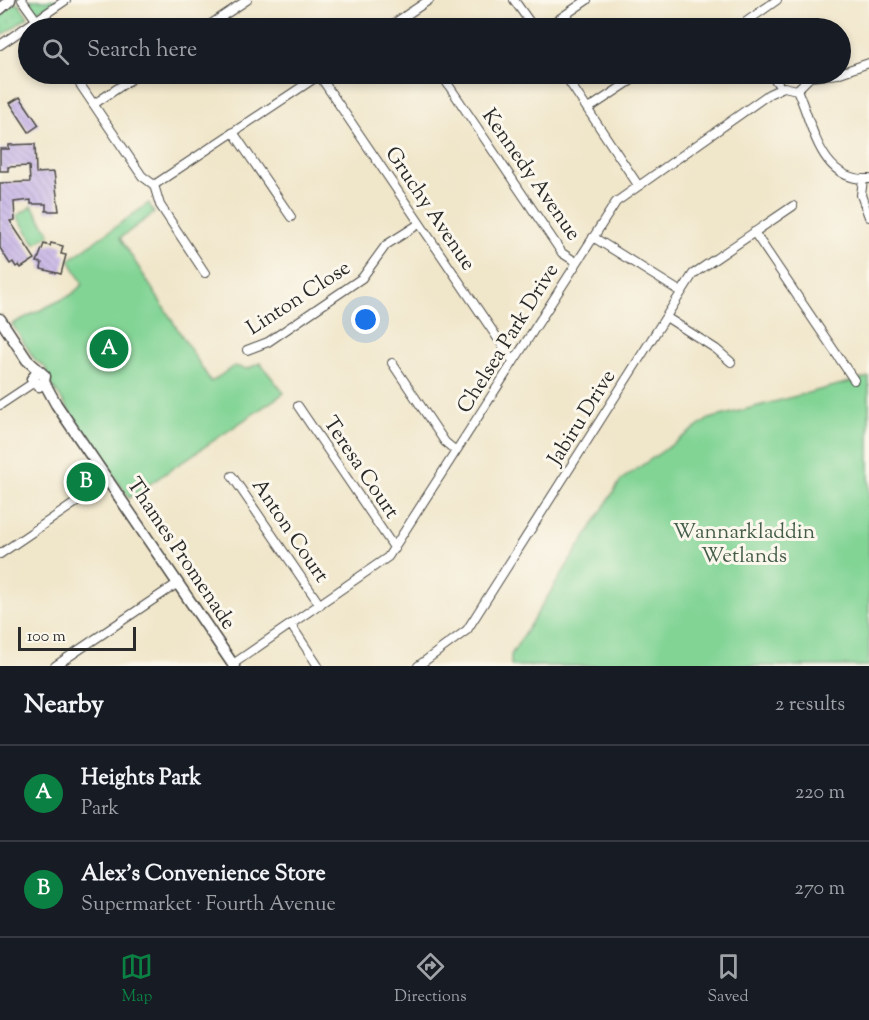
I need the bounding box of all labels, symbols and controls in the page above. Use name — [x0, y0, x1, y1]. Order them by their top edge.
search box — [18, 18, 851, 84]
icon: search — [39, 35, 72, 68]
text: Search here — [87, 35, 197, 67]
street label: Kennedy Avenue — [474, 103, 587, 247]
street label: Gruchy Avenue — [377, 141, 482, 277]
street label: Linton Close — [241, 254, 357, 344]
street label: Chelsea Park Drive — [450, 258, 567, 420]
your location — [351, 305, 380, 334]
pin: A — [90, 326, 128, 372]
street label: Jabiru Drive — [541, 364, 624, 473]
street label: Teresa Court — [315, 411, 406, 525]
pin: B — [66, 460, 106, 504]
street label: Thames Promenade — [118, 472, 242, 636]
street label: Anton Court — [243, 473, 335, 589]
park label: Wannarkladdin Wetlands — [673, 518, 815, 572]
scale bar — [18, 624, 136, 652]
text: 100 m — [27, 626, 66, 649]
text: Nearby — [24, 687, 104, 724]
text: 2 results — [775, 691, 845, 720]
text: Heights Park — [81, 763, 201, 795]
text: A — [35, 779, 52, 808]
text: 220 m — [795, 779, 845, 808]
text: Park — [81, 795, 119, 824]
text: Alex's Convenience Store — [81, 859, 326, 891]
text: B — [37, 875, 50, 904]
text: 270 m — [795, 875, 845, 904]
text: Supermarket · Fourth Avenue — [81, 891, 336, 920]
tab: Map — [120, 950, 153, 1009]
tab: Directions — [394, 950, 467, 1009]
tab: Saved — [707, 950, 749, 1009]

